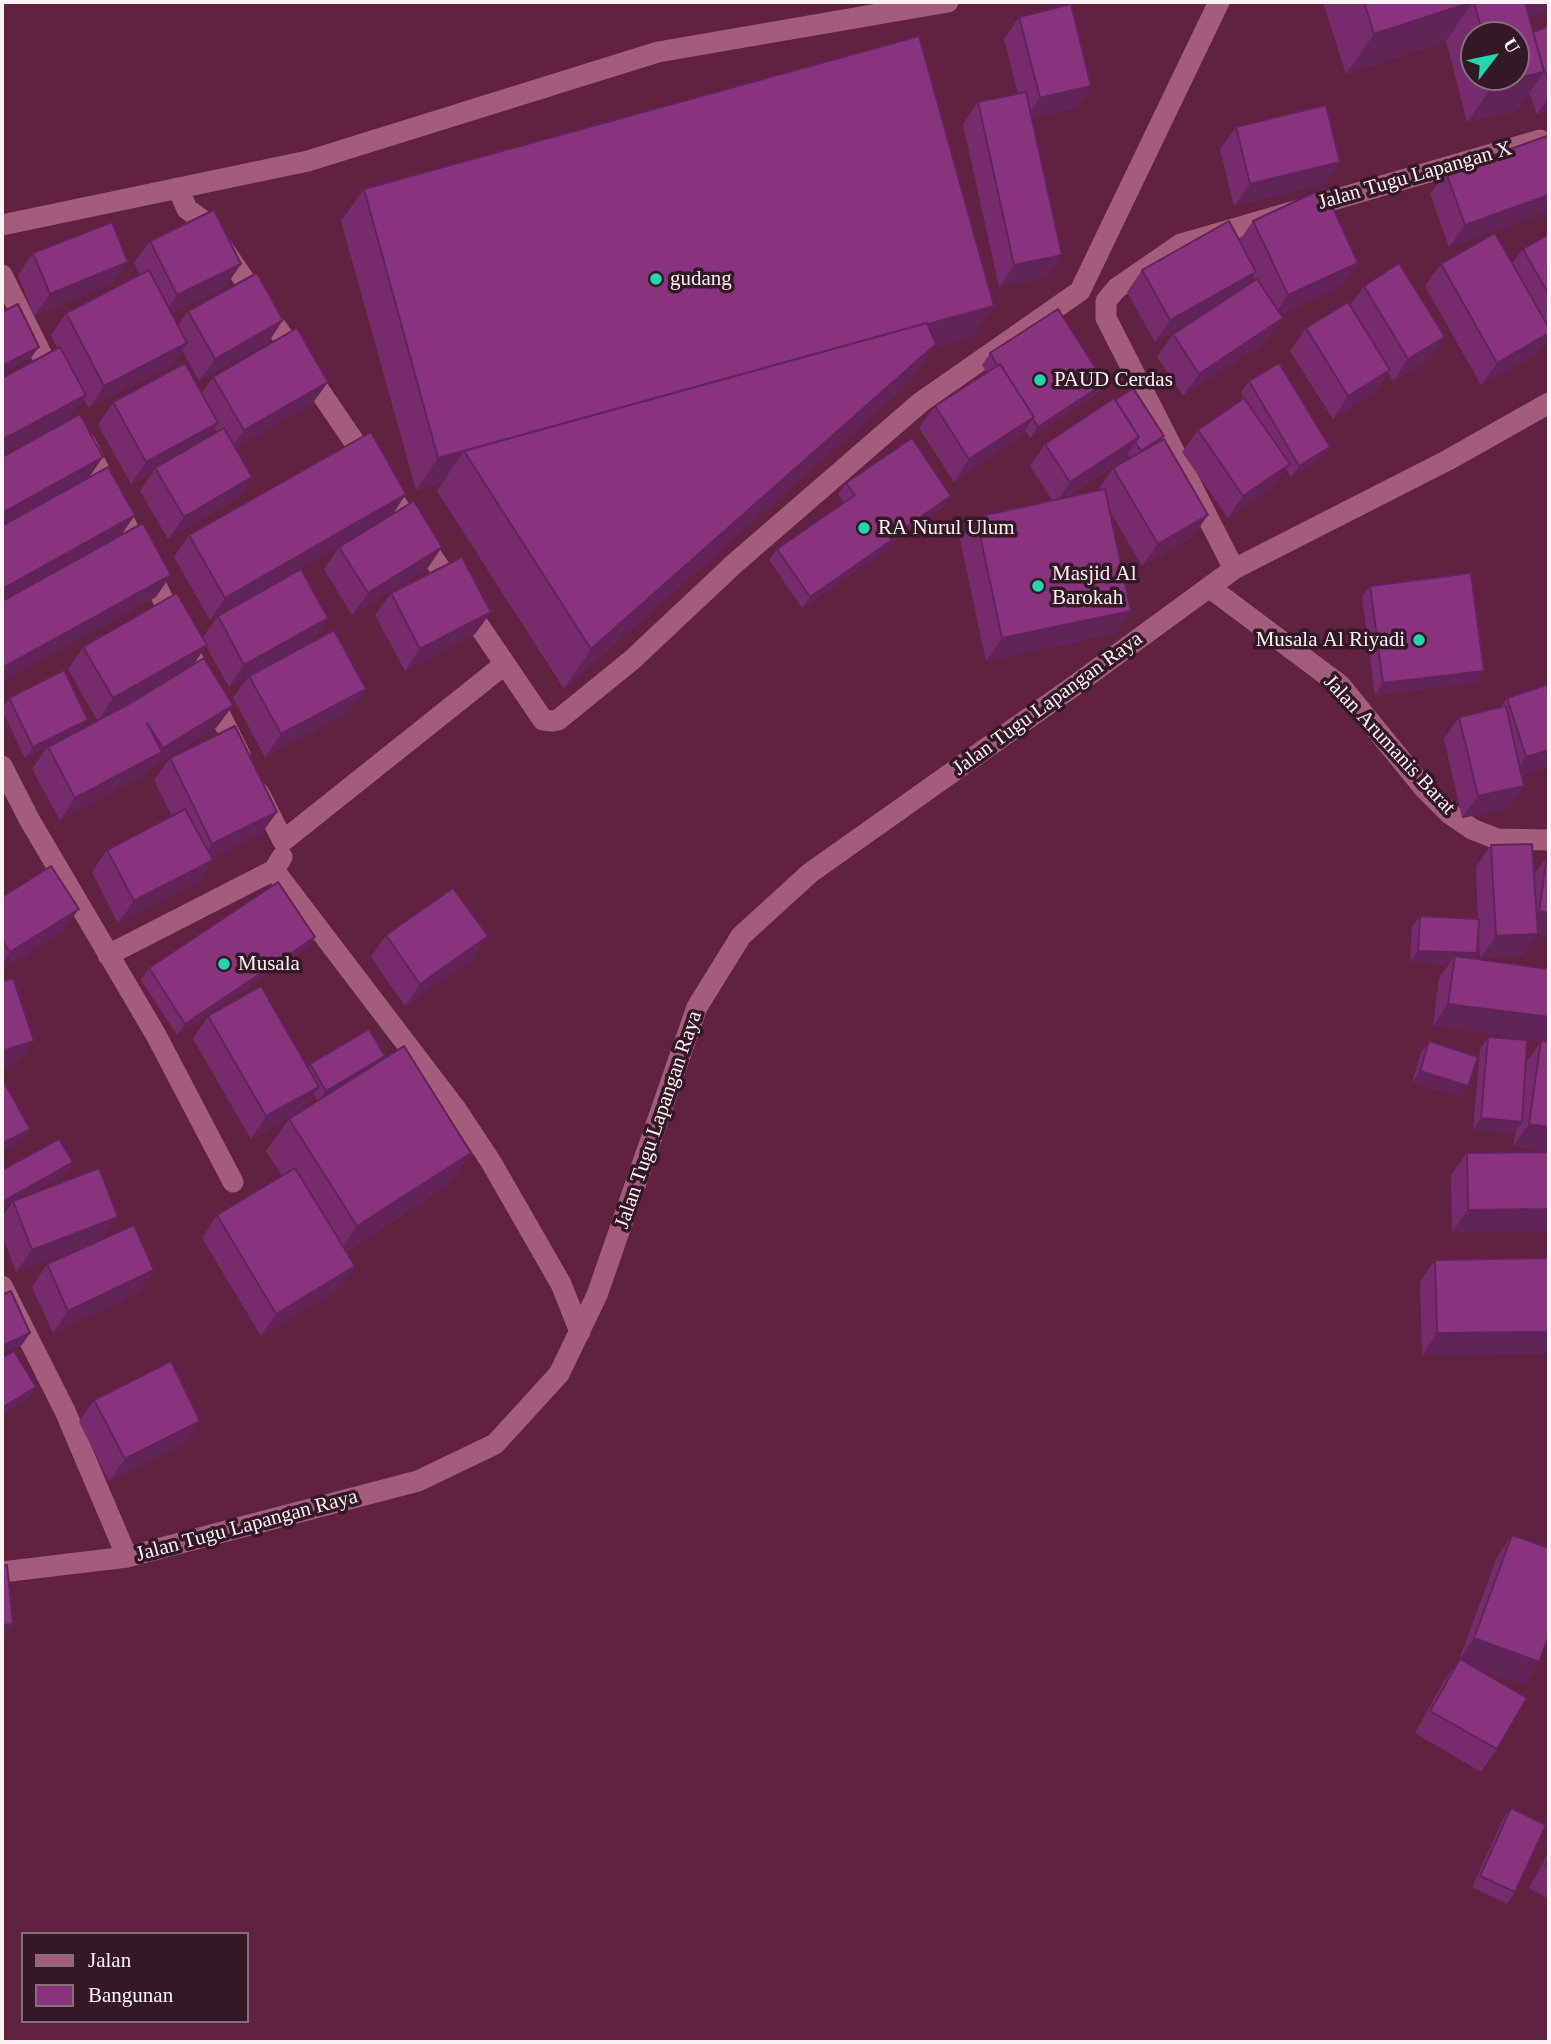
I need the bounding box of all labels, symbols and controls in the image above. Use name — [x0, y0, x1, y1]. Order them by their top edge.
north arrow — [1460, 21, 1530, 91]
text: U — [1499, 34, 1524, 57]
street label: Jalan Tugu Lapangan X — [1315, 136, 1515, 216]
place label: gudang — [670, 266, 732, 292]
marker: gudang — [648, 271, 664, 287]
place label: PAUD Cerdas — [1054, 367, 1173, 393]
marker: PAUD Cerdas — [1032, 372, 1048, 388]
place label: RA Nurul Ulum — [878, 515, 1015, 541]
marker: RA Nurul Ulum — [856, 520, 872, 536]
place label: Masjid Al Barokah — [1052, 561, 1137, 611]
marker: Masjid Al Barokah — [1030, 578, 1046, 594]
street label: Jalan Tugu Lapangan Raya — [948, 627, 1148, 781]
place label: Musala Al Riyadi — [1256, 627, 1405, 653]
marker: Musala Al Riyadi — [1411, 632, 1427, 648]
street label: Jalan Arumanis Barat — [1318, 670, 1460, 820]
place label: Musala — [238, 951, 300, 977]
marker: Musala — [216, 956, 232, 972]
street label: Jalan Tugu Lapangan Raya — [610, 1008, 708, 1232]
street label: Jalan Tugu Lapangan Raya — [133, 1484, 361, 1568]
legend — [21, 1932, 248, 2023]
text: Jalan — [88, 1948, 131, 1972]
text: Bangunan — [88, 1983, 173, 2007]

